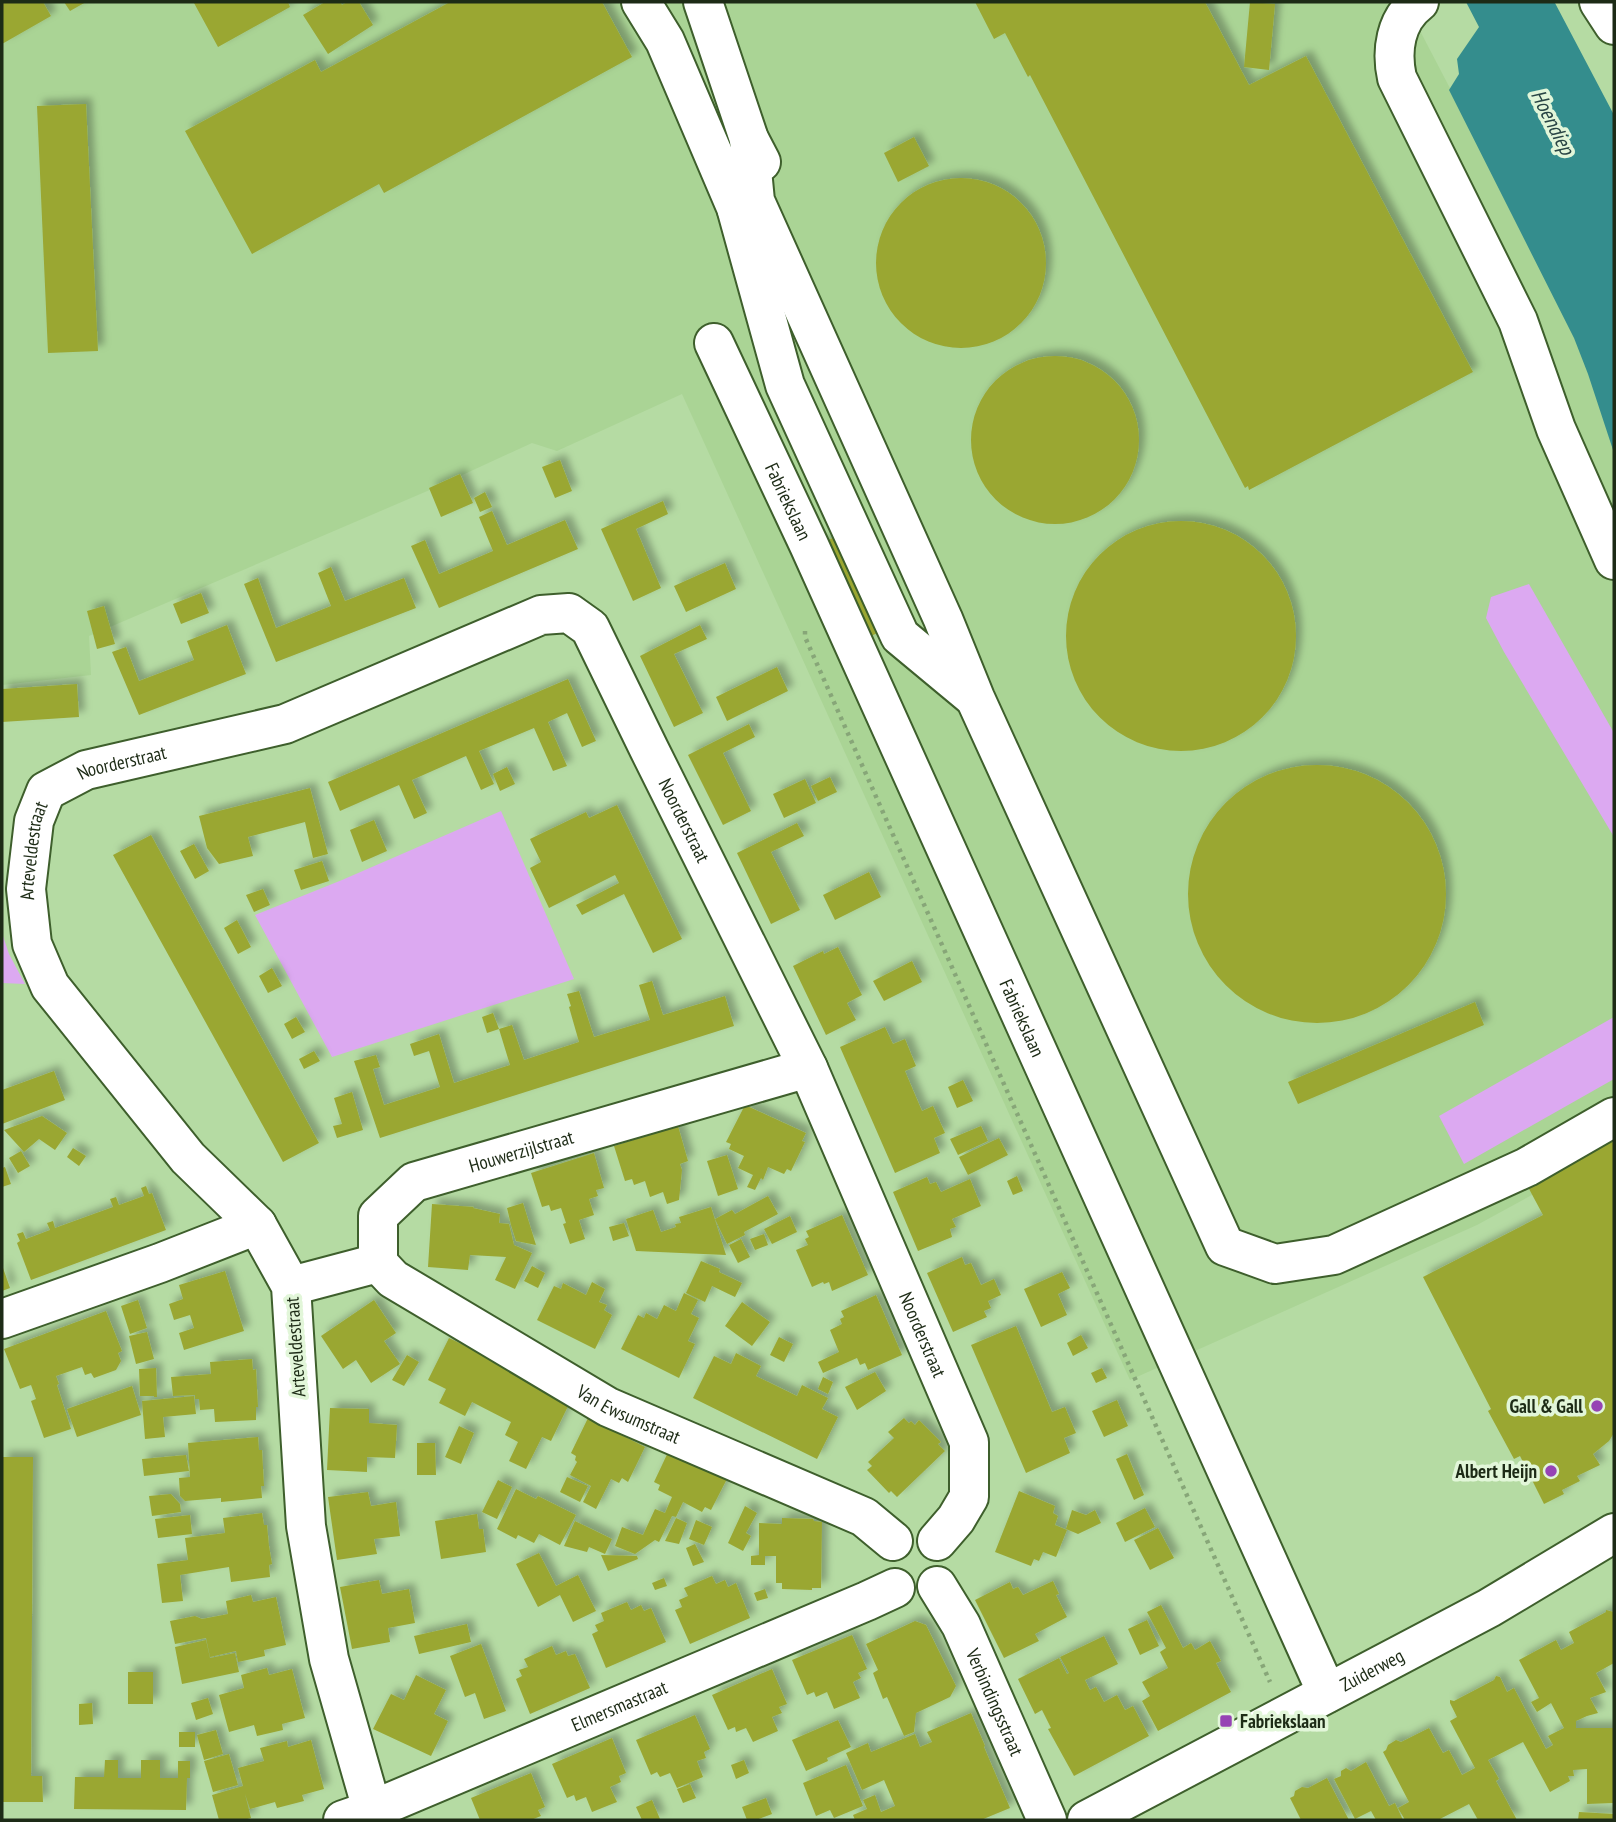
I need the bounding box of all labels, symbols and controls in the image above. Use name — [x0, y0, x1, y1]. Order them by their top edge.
water label: Hoendiep — [1525, 85, 1582, 161]
street label: Fabriekslaan — [760, 459, 817, 544]
street label: Noorderstraat — [73, 740, 169, 785]
street label: Noorderstraat — [654, 774, 716, 867]
street label: Arteveldestraat — [14, 797, 53, 902]
street label: Fabriekslaan — [994, 975, 1050, 1061]
street label: Houwerzijlstraat — [466, 1124, 577, 1177]
street label: Noorderstraat — [894, 1288, 952, 1382]
street label: Arteveldestraat — [279, 1295, 310, 1398]
street label: Van Ewsumstraat — [572, 1379, 685, 1449]
place label: Gall & Gall — [1509, 1394, 1583, 1418]
marker: Gall & Gall — [1589, 1398, 1605, 1414]
place label: Albert Heijn — [1455, 1459, 1537, 1483]
marker: Albert Heijn — [1543, 1463, 1559, 1479]
street label: Zuiderweg — [1336, 1643, 1408, 1696]
street label: Verbindingsstraat — [961, 1644, 1029, 1760]
street label: Elmersmastraat — [568, 1674, 671, 1736]
place label: Fabriekslaan — [1240, 1709, 1326, 1733]
marker: Fabriekslaan — [1218, 1713, 1234, 1729]

